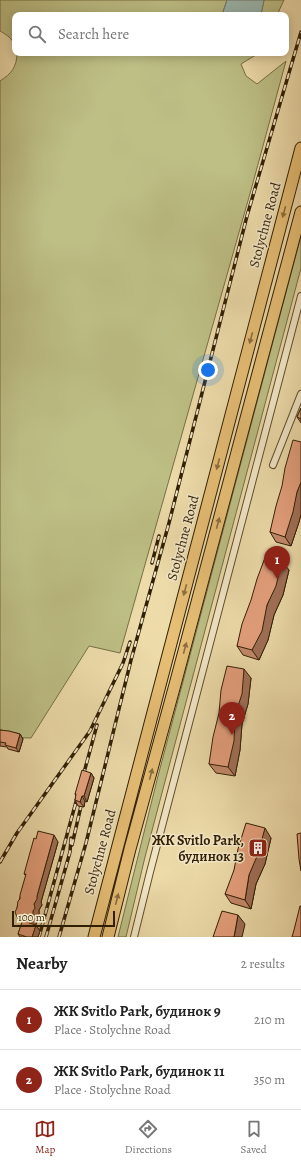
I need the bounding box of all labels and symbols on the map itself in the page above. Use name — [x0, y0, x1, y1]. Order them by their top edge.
street label: Stolychne Road — [244, 180, 286, 270]
one-way arrow — [281, 207, 287, 219]
one-way arrow — [248, 332, 254, 344]
your location — [198, 360, 218, 380]
one-way arrow — [215, 458, 221, 470]
street label: Stolychne Road — [162, 493, 204, 583]
one-way arrow — [216, 516, 222, 529]
pin: 1 — [264, 546, 290, 579]
one-way arrow — [182, 584, 188, 596]
one-way arrow — [182, 642, 188, 654]
pin: 2 — [219, 702, 245, 735]
one-way arrow — [148, 767, 154, 780]
street label: Stolychne Road — [79, 807, 121, 897]
place label: ЖК Svitlo Park, будинок 13 — [152, 831, 244, 866]
building icon: ЖК Svitlo Park, будинок 13 — [247, 837, 269, 859]
one-way arrow — [114, 893, 120, 905]
scale bar — [12, 909, 115, 928]

